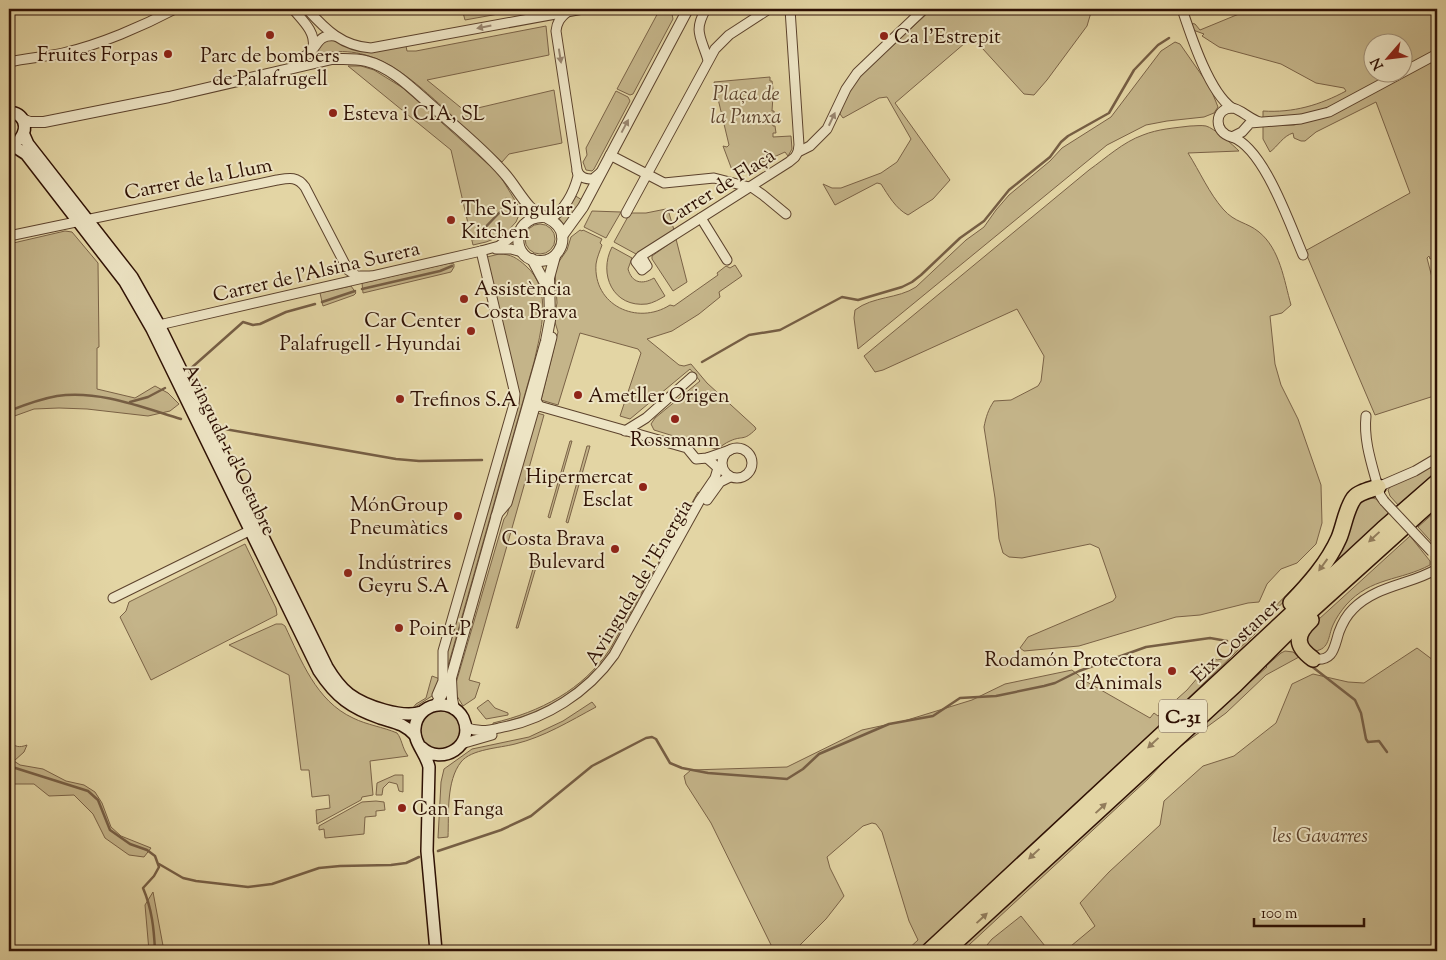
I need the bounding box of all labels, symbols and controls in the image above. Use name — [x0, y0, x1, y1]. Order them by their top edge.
one-way arrow — [476, 23, 492, 31]
place label: Ca l'Estrepit — [894, 24, 1001, 53]
marker: Parc de bombers de Palafrugell — [264, 29, 276, 41]
marker: Ca l'Estrepit — [878, 30, 890, 42]
north arrow — [1364, 32, 1414, 82]
place label: Fruites Forpas — [37, 42, 158, 71]
place label: Parc de bombers de Palafrugell — [200, 43, 340, 95]
marker: Fruites Forpas — [162, 48, 174, 60]
one-way arrow — [556, 49, 564, 65]
text: N — [1367, 54, 1390, 73]
park label: Plaça de la Punxa — [711, 81, 781, 133]
place label: Esteva i CIA, SL — [343, 101, 485, 130]
marker: Esteva i CIA, SL — [327, 107, 339, 119]
one-way arrow — [829, 112, 837, 126]
one-way arrow — [621, 118, 629, 133]
street label: Carrer de Flaçà — [657, 143, 782, 236]
street label: Carrer de la Llum — [122, 152, 275, 209]
place label: The Singular Kitchen — [461, 196, 573, 248]
marker: The Singular Kitchen — [445, 214, 457, 226]
street label: Carrer de l'Alsina Surera — [210, 236, 423, 311]
place label: Assistència Costa Brava — [474, 276, 577, 328]
marker: Assistència Costa Brava — [458, 293, 470, 305]
place label: Car Center Palafrugell - Hyundai — [280, 308, 461, 360]
marker: Car Center Palafrugell - Hyundai — [465, 325, 477, 337]
street label: Avinguda 1 d'Octubre — [173, 359, 282, 541]
place label: Ametller Origen — [588, 383, 730, 412]
place label: Trefinos S.A — [410, 387, 517, 416]
marker: Ametller Origen — [572, 389, 584, 401]
marker: Trefinos S.A — [394, 393, 406, 405]
marker: Rossmann — [669, 413, 681, 425]
place label: Rossmann — [630, 427, 720, 456]
place label: Hipermercat Esclat — [526, 464, 633, 516]
marker: Hipermercat Esclat — [637, 481, 649, 493]
place label: MónGroup Pneumàtics — [350, 492, 448, 544]
street label: Avinguda de l'Energia — [579, 495, 701, 672]
marker: MónGroup Pneumàtics — [452, 510, 464, 522]
place label: Costa Brava Bulevard — [502, 526, 605, 578]
one-way arrow — [1369, 531, 1381, 543]
marker: Costa Brava Bulevard — [609, 543, 621, 555]
place label: Indústrires Geyru S.A — [358, 550, 451, 602]
one-way arrow — [1318, 558, 1328, 572]
marker: Indústrires Geyru S.A — [342, 567, 354, 579]
street label: Eix Costaner — [1186, 593, 1288, 691]
place label: Point.P — [409, 616, 471, 645]
marker: Point.P — [393, 622, 405, 634]
place label: Rodamón Protectora d'Animals — [984, 647, 1162, 699]
marker: Rodamón Protectora d'Animals — [1166, 665, 1178, 677]
road number: C-31 — [1159, 699, 1207, 732]
one-way arrow — [1147, 737, 1159, 749]
place label: Can Fanga — [412, 796, 504, 825]
marker: Can Fanga — [396, 802, 408, 814]
one-way arrow — [1095, 802, 1107, 814]
park label: les Gavarres — [1272, 823, 1368, 852]
one-way arrow — [1028, 848, 1040, 860]
scale bar — [1254, 895, 1364, 927]
text: 100 m — [1261, 904, 1298, 925]
one-way arrow — [975, 912, 987, 924]

